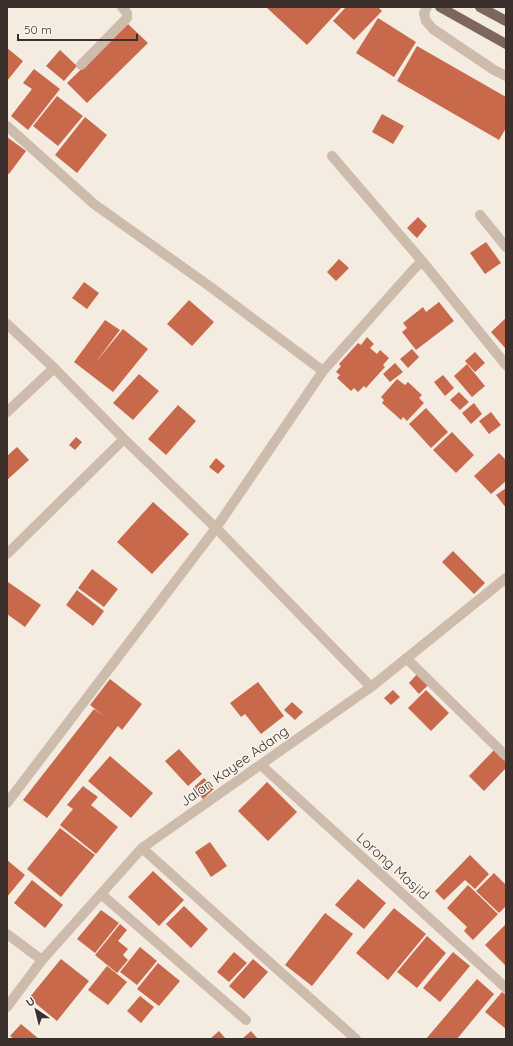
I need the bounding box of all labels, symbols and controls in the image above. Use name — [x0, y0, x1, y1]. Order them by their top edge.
scale bar — [18, 16, 137, 42]
text: 50 m — [24, 22, 52, 37]
street label: Jalan Kayee Adang — [176, 722, 292, 810]
street label: Lorong Masjid — [353, 829, 433, 903]
north arrow — [16, 990, 56, 1030]
text: U — [23, 994, 37, 1010]

